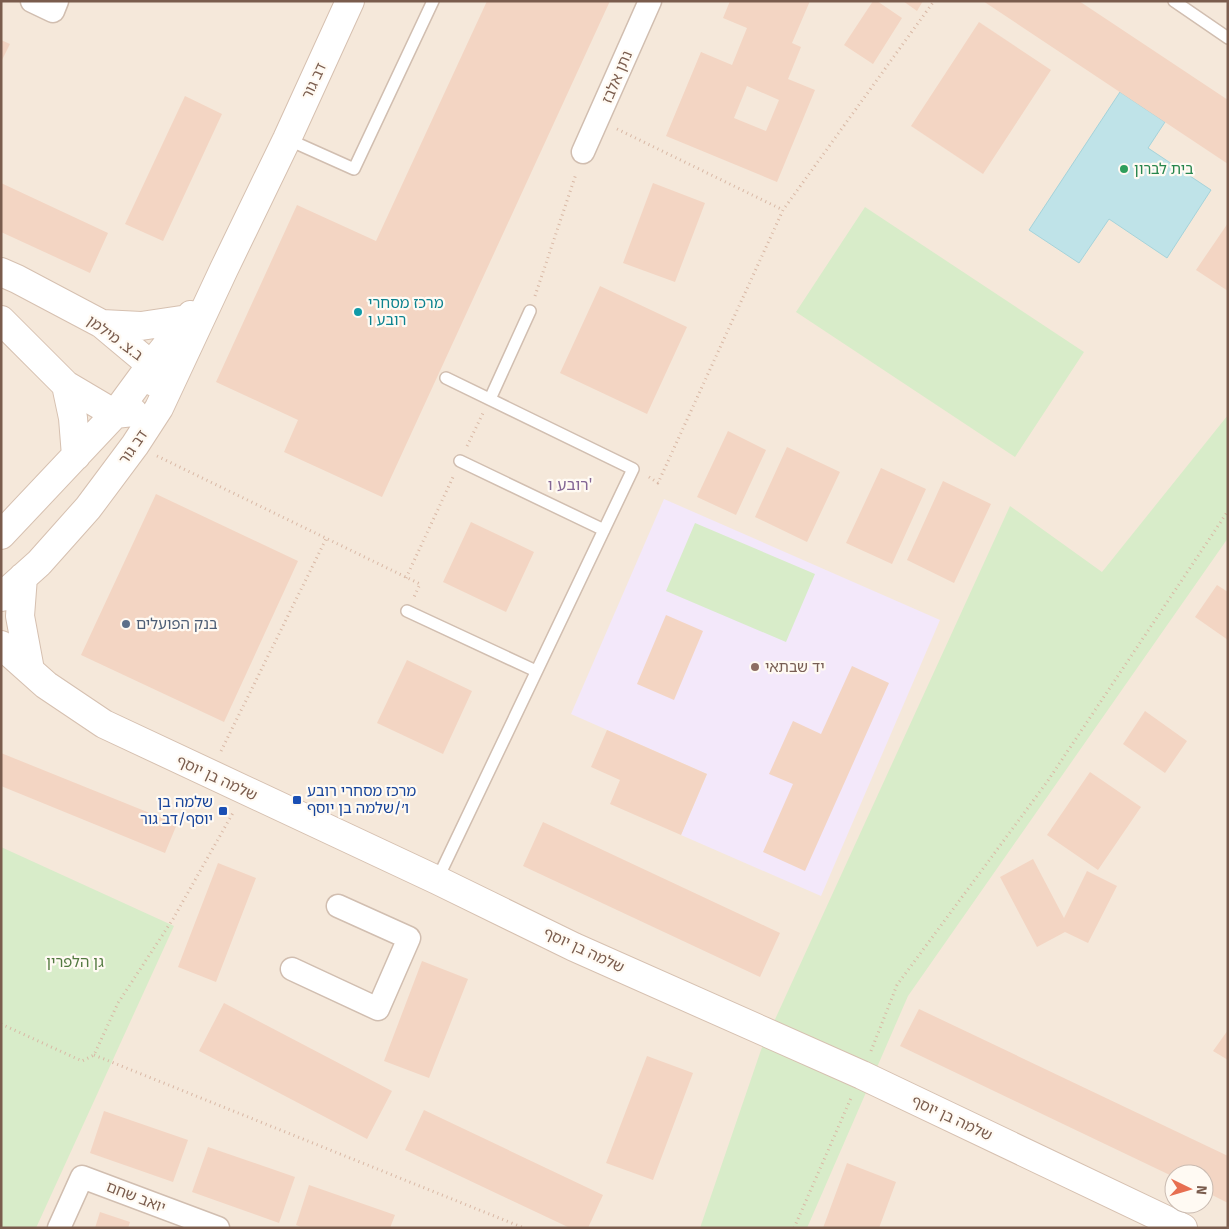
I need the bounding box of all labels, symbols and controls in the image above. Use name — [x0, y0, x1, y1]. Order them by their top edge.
street label: נתן אלבז — [598, 48, 636, 106]
street label: דב גור — [298, 60, 330, 102]
place label: בית לברון — [1134, 160, 1194, 178]
marker: בית לברון — [1118, 163, 1130, 175]
place label: מרכז מסחרי רובע ו — [368, 294, 444, 329]
marker: מרכז מסחרי רובע ו — [352, 306, 364, 318]
street label: ב.צ. מילמן — [83, 312, 147, 365]
street label: דב גור — [115, 426, 151, 468]
district label: רובע ו' — [548, 475, 592, 494]
place label: בנק הפועלים — [136, 615, 218, 633]
marker: בנק הפועלים — [120, 618, 132, 630]
place label: יד שבתאי — [765, 658, 825, 676]
marker: יד שבתאי — [749, 661, 761, 673]
street label: שלמה בן יוסף — [174, 751, 260, 805]
place label: מרכז מסחרי רובע ו׳/שלמה בן יוסף — [307, 782, 416, 817]
place label: שלמה בן יוסף/דב גור — [140, 793, 213, 828]
marker: מרכז מסחרי רובע ו׳/שלמה בן יוסף — [291, 794, 303, 806]
marker: שלמה בן יוסף/דב גור — [217, 805, 229, 817]
street label: שלמה בן יוסף — [541, 923, 627, 977]
park label: גן הלפרין — [46, 953, 104, 971]
street label: שלמה בן יוסף — [909, 1091, 995, 1145]
north arrow — [1164, 1164, 1214, 1214]
street label: יואב שחם — [104, 1177, 168, 1217]
text: N — [1193, 1185, 1210, 1195]

